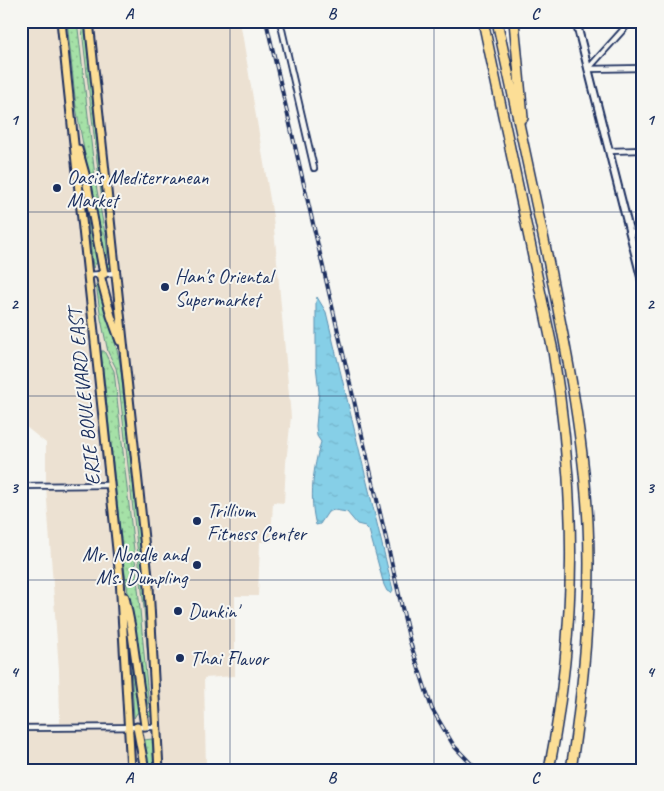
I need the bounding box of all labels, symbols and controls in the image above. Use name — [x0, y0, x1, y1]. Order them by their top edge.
text: A — [125, 4, 135, 24]
text: B — [328, 4, 338, 24]
text: C — [531, 4, 541, 24]
text: 1 — [10, 110, 19, 130]
text: 1 — [646, 110, 655, 130]
place label: Oasis Mediterranean Market — [67, 165, 210, 213]
marker: Oasis Mediterranean Market — [51, 182, 63, 194]
place label: Han's Oriental Supermarket — [175, 264, 276, 312]
marker: Han's Oriental Supermarket — [159, 281, 171, 293]
text: 2 — [10, 294, 19, 314]
text: 2 — [646, 294, 655, 314]
street label: ERIE BOULEVARD EAST — [62, 303, 106, 487]
text: 3 — [10, 478, 19, 498]
text: 3 — [646, 478, 655, 498]
place label: Trillium Fitness Center — [207, 498, 308, 546]
marker: Trillium Fitness Center — [191, 515, 203, 527]
place label: Mr. Noodle and Ms. Dumpling — [82, 542, 190, 590]
marker: Mr. Noodle and Ms. Dumpling — [191, 559, 203, 571]
place label: Dunkin' — [188, 599, 242, 624]
marker: Dunkin' — [172, 605, 184, 617]
place label: Thai Flavor — [190, 646, 270, 671]
marker: Thai Flavor — [174, 652, 186, 664]
text: 4 — [10, 662, 19, 682]
text: 4 — [646, 662, 655, 682]
text: A — [125, 768, 135, 788]
text: B — [328, 768, 338, 788]
text: C — [531, 768, 541, 788]

